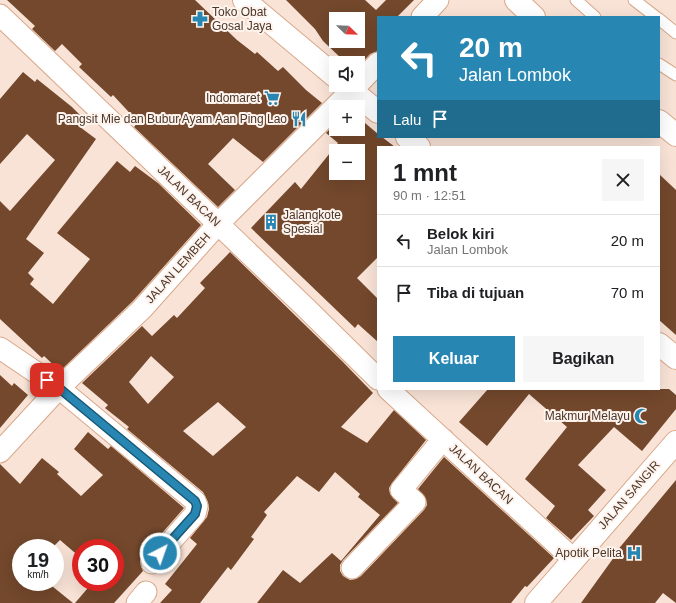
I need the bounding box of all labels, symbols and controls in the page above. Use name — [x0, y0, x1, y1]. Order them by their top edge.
place label: Toko Obat Gosal Jaya — [212, 5, 272, 33]
pharmacy icon: Toko Obat Gosal Jaya — [191, 10, 209, 28]
north arrow — [329, 12, 365, 48]
map controls — [329, 12, 365, 180]
icon: left — [393, 32, 445, 84]
text: 20 m — [459, 32, 523, 63]
button: sound — [329, 56, 365, 92]
text: Jalan Lombok — [459, 65, 571, 85]
supermarket icon: Indomaret — [263, 89, 281, 107]
place label: Indomaret — [206, 91, 261, 105]
button: + — [329, 100, 365, 136]
icon: arrive — [429, 108, 451, 130]
restaurant icon: Pangsit Mie dan Bubur Ayam Aan Ping Lao — [290, 110, 308, 128]
text: Lalu — [393, 111, 421, 128]
place label: Pangsit Mie dan Bubur Ayam Aan Ping Lao — [58, 112, 287, 126]
button: − — [329, 144, 365, 180]
text: 1 mnt — [393, 159, 457, 186]
button: close — [602, 159, 644, 201]
street label: JALAN BACAN — [155, 162, 223, 230]
text: 90 m · 12:51 — [393, 188, 466, 203]
place label: Jalangkote Spesial — [283, 208, 341, 236]
building icon: Jalangkote Spesial — [262, 213, 280, 231]
text: Belok kiri — [427, 225, 495, 242]
street label: JALAN LEMBEH — [143, 230, 213, 306]
icon: left — [393, 230, 415, 252]
text: 20 m — [611, 232, 644, 249]
text: Jalan Lombok — [427, 242, 508, 257]
icon: arrive — [393, 282, 415, 304]
text: Tiba di tujuan — [427, 284, 524, 301]
text: 70 m — [611, 284, 644, 301]
button: Keluar — [393, 336, 515, 382]
button: Bagikan — [523, 336, 644, 382]
pin — [30, 363, 64, 397]
icon: arrive — [36, 369, 58, 391]
mosque icon: Makmur Melayu — [633, 407, 651, 425]
place label: Makmur Melayu — [545, 409, 630, 423]
street label: JALAN BACAN — [446, 441, 516, 507]
street label: JALAN SANGIR — [595, 457, 663, 532]
position arrow — [139, 532, 181, 574]
speed limit sign: 30 — [72, 539, 124, 591]
hospital icon: Apotik Pelita — [625, 544, 643, 562]
place label: Apotik Pelita — [555, 546, 622, 560]
text: 19 — [27, 549, 49, 571]
text: km/h — [27, 569, 49, 580]

